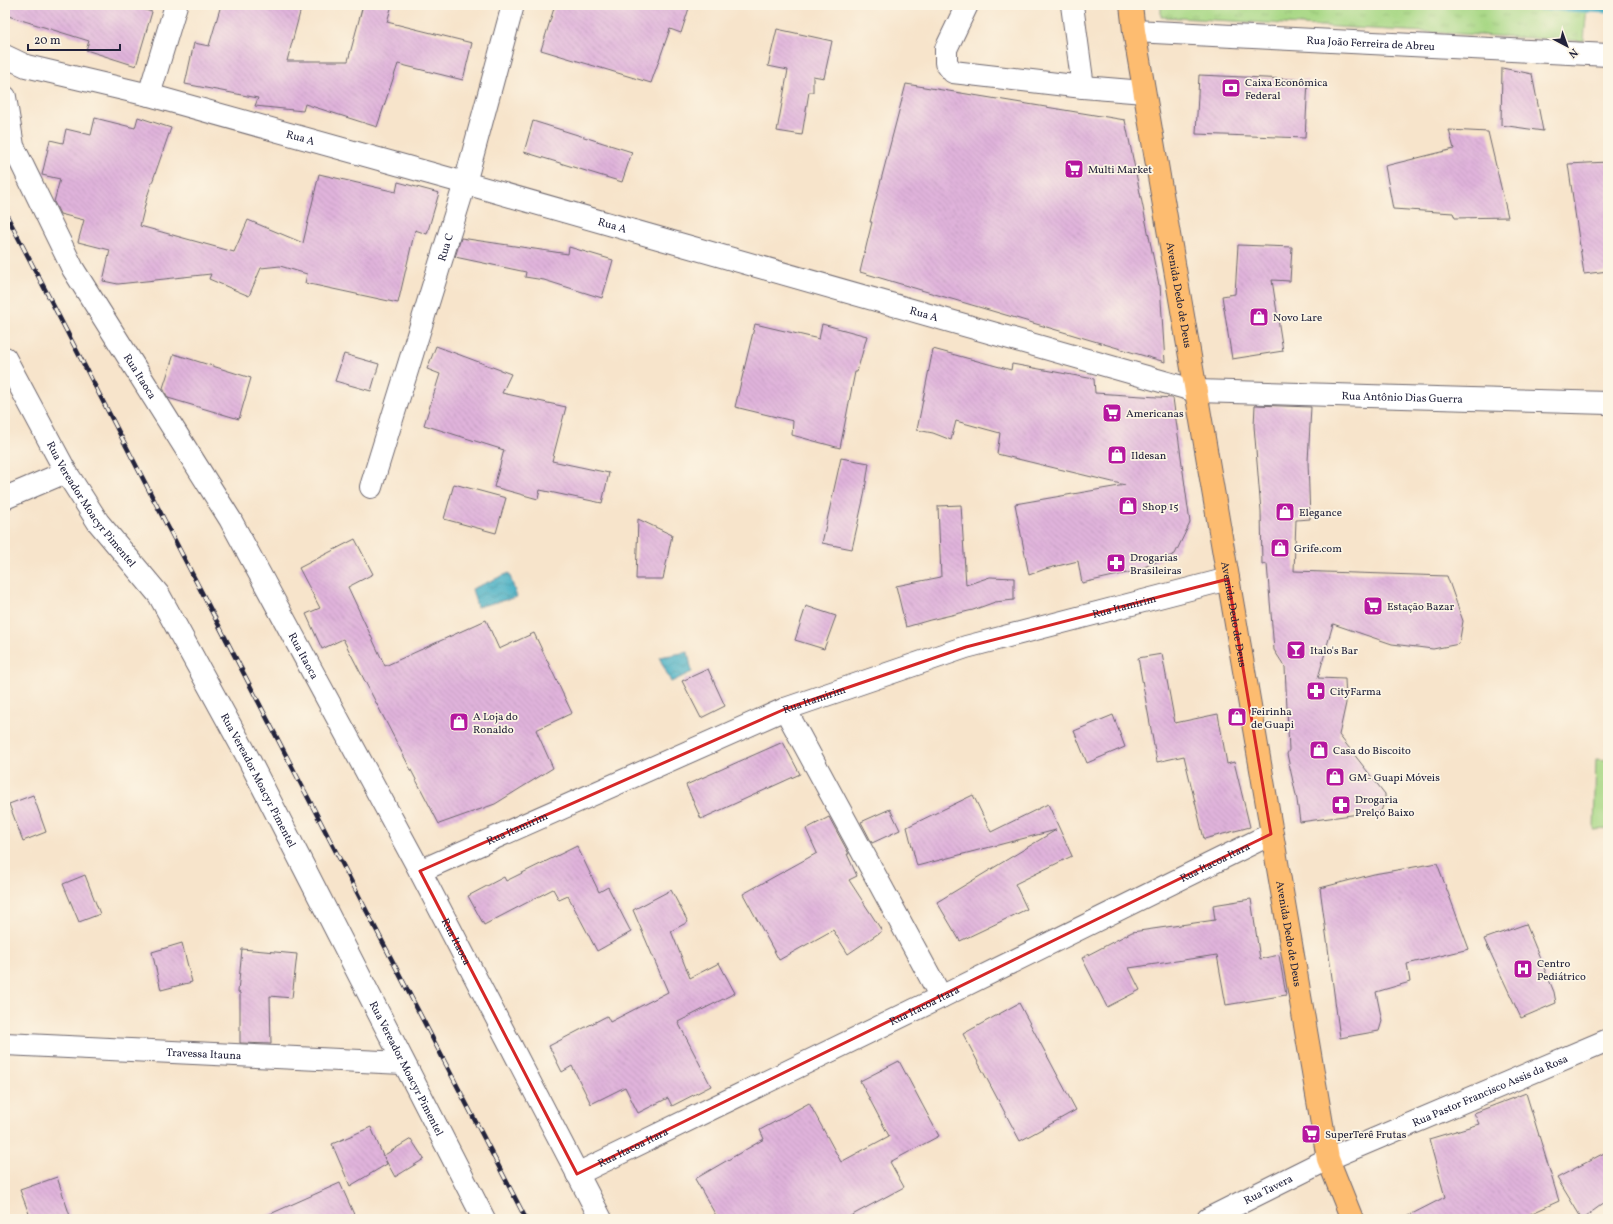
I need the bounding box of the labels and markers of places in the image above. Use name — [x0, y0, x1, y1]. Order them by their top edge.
place label: Caixa Econômica Federal — [1245, 76, 1328, 104]
bank icon: Caixa Econômica Federal — [1220, 77, 1242, 99]
supermarket icon: Multi Market — [1063, 158, 1085, 180]
place label: Multi Market — [1088, 163, 1152, 178]
shop icon: Novo Lare — [1248, 306, 1270, 328]
place label: Novo Lare — [1273, 311, 1322, 326]
supermarket icon: Americanas — [1101, 402, 1123, 424]
place label: Americanas — [1126, 407, 1184, 422]
shop icon: Ildesan — [1106, 444, 1128, 466]
place label: Ildesan — [1131, 449, 1167, 464]
shop icon: Shop 15 — [1117, 495, 1139, 517]
place label: Shop 15 — [1142, 500, 1179, 515]
shop icon: Elegance — [1274, 501, 1296, 523]
place label: Elegance — [1299, 506, 1342, 521]
shop icon: Grife.com — [1269, 537, 1291, 559]
place label: Grife.com — [1294, 542, 1342, 557]
place label: Drogarias Brasileiras — [1130, 551, 1182, 579]
pharmacy icon: Drogarias Brasileiras — [1105, 552, 1127, 574]
supermarket icon: Estação Bazar — [1362, 595, 1384, 617]
place label: Estação Bazar — [1387, 600, 1454, 615]
bar icon: Italo's Bar — [1285, 639, 1307, 661]
place label: Italo's Bar — [1310, 644, 1358, 659]
pharmacy icon: CityFarma — [1305, 680, 1327, 702]
place label: CityFarma — [1330, 685, 1382, 700]
place label: Feirinha de Guapi — [1251, 705, 1294, 733]
shop icon: Feirinha de Guapi — [1226, 706, 1248, 728]
place label: A Loja do Ronaldo — [473, 710, 518, 738]
shop icon: A Loja do Ronaldo — [448, 711, 470, 733]
shop icon: Casa do Biscoito — [1308, 739, 1330, 761]
place label: Casa do Biscoito — [1333, 744, 1411, 759]
shop icon: GM- Guapi Móveis — [1324, 766, 1346, 788]
place label: GM- Guapi Móveis — [1349, 771, 1440, 786]
place label: Drogaria Prelço Baixo — [1355, 793, 1415, 821]
pharmacy icon: Drogaria Prelço Baixo — [1330, 794, 1352, 816]
place label: Centro Pediátrico — [1537, 957, 1586, 985]
hospital icon: Centro Pediátrico — [1512, 958, 1534, 980]
supermarket icon: SuperTerê Frutas — [1300, 1123, 1322, 1145]
place label: SuperTerê Frutas — [1325, 1128, 1407, 1143]

